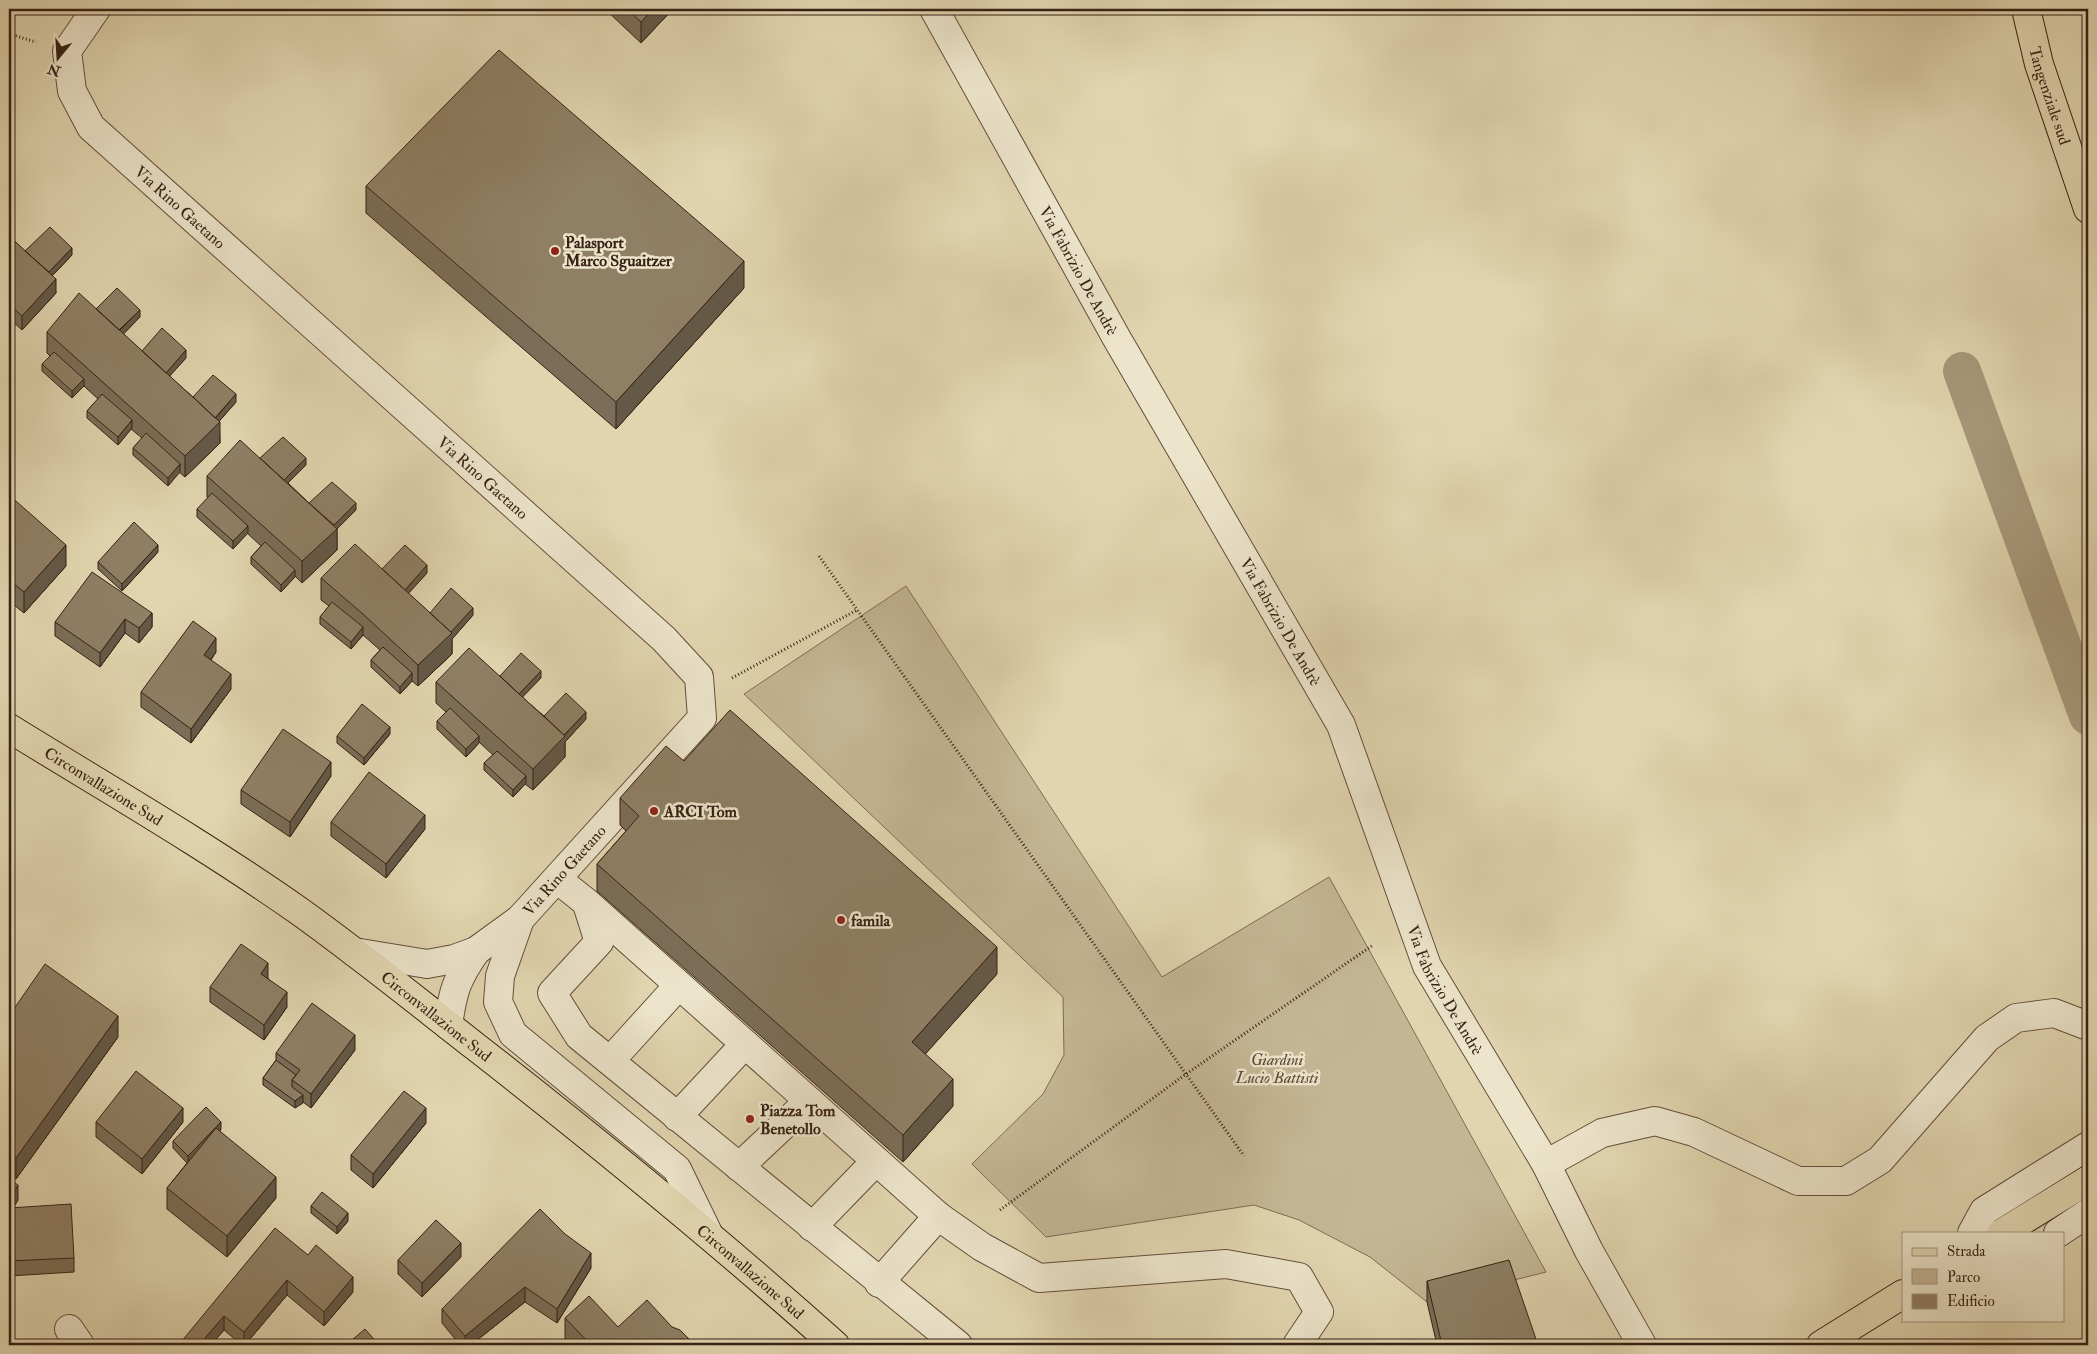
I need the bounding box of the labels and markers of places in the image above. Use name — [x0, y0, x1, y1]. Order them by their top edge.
place label: Palasport Marco Sguaitzer — [564, 233, 673, 272]
marker: Palasport Marco Sguaitzer — [549, 245, 561, 257]
place label: ARCI Tom — [663, 802, 737, 822]
marker: ARCI Tom — [648, 805, 660, 817]
place label: famila — [851, 911, 891, 931]
marker: famila — [835, 914, 847, 926]
place label: Piazza Tom Benetollo — [760, 1101, 836, 1139]
marker: Piazza Tom Benetollo — [744, 1113, 756, 1125]

